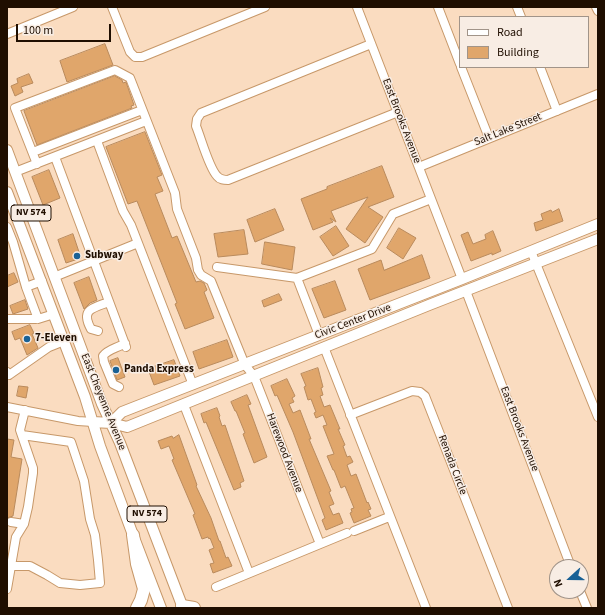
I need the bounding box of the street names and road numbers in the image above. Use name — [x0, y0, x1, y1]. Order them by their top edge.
street label: East Brooks Avenue — [379, 77, 423, 165]
street label: Salt Lake Street — [472, 110, 544, 150]
road number: NV 574 — [11, 205, 51, 221]
street label: Civic Center Drive — [313, 301, 393, 343]
street label: East Cheyenne Avenue — [77, 352, 129, 452]
street label: East Brooks Avenue — [497, 385, 541, 473]
street label: Harewood Avenue — [263, 411, 305, 495]
street label: Renada Circle — [435, 433, 469, 497]
road number: NV 574 — [127, 506, 167, 522]

